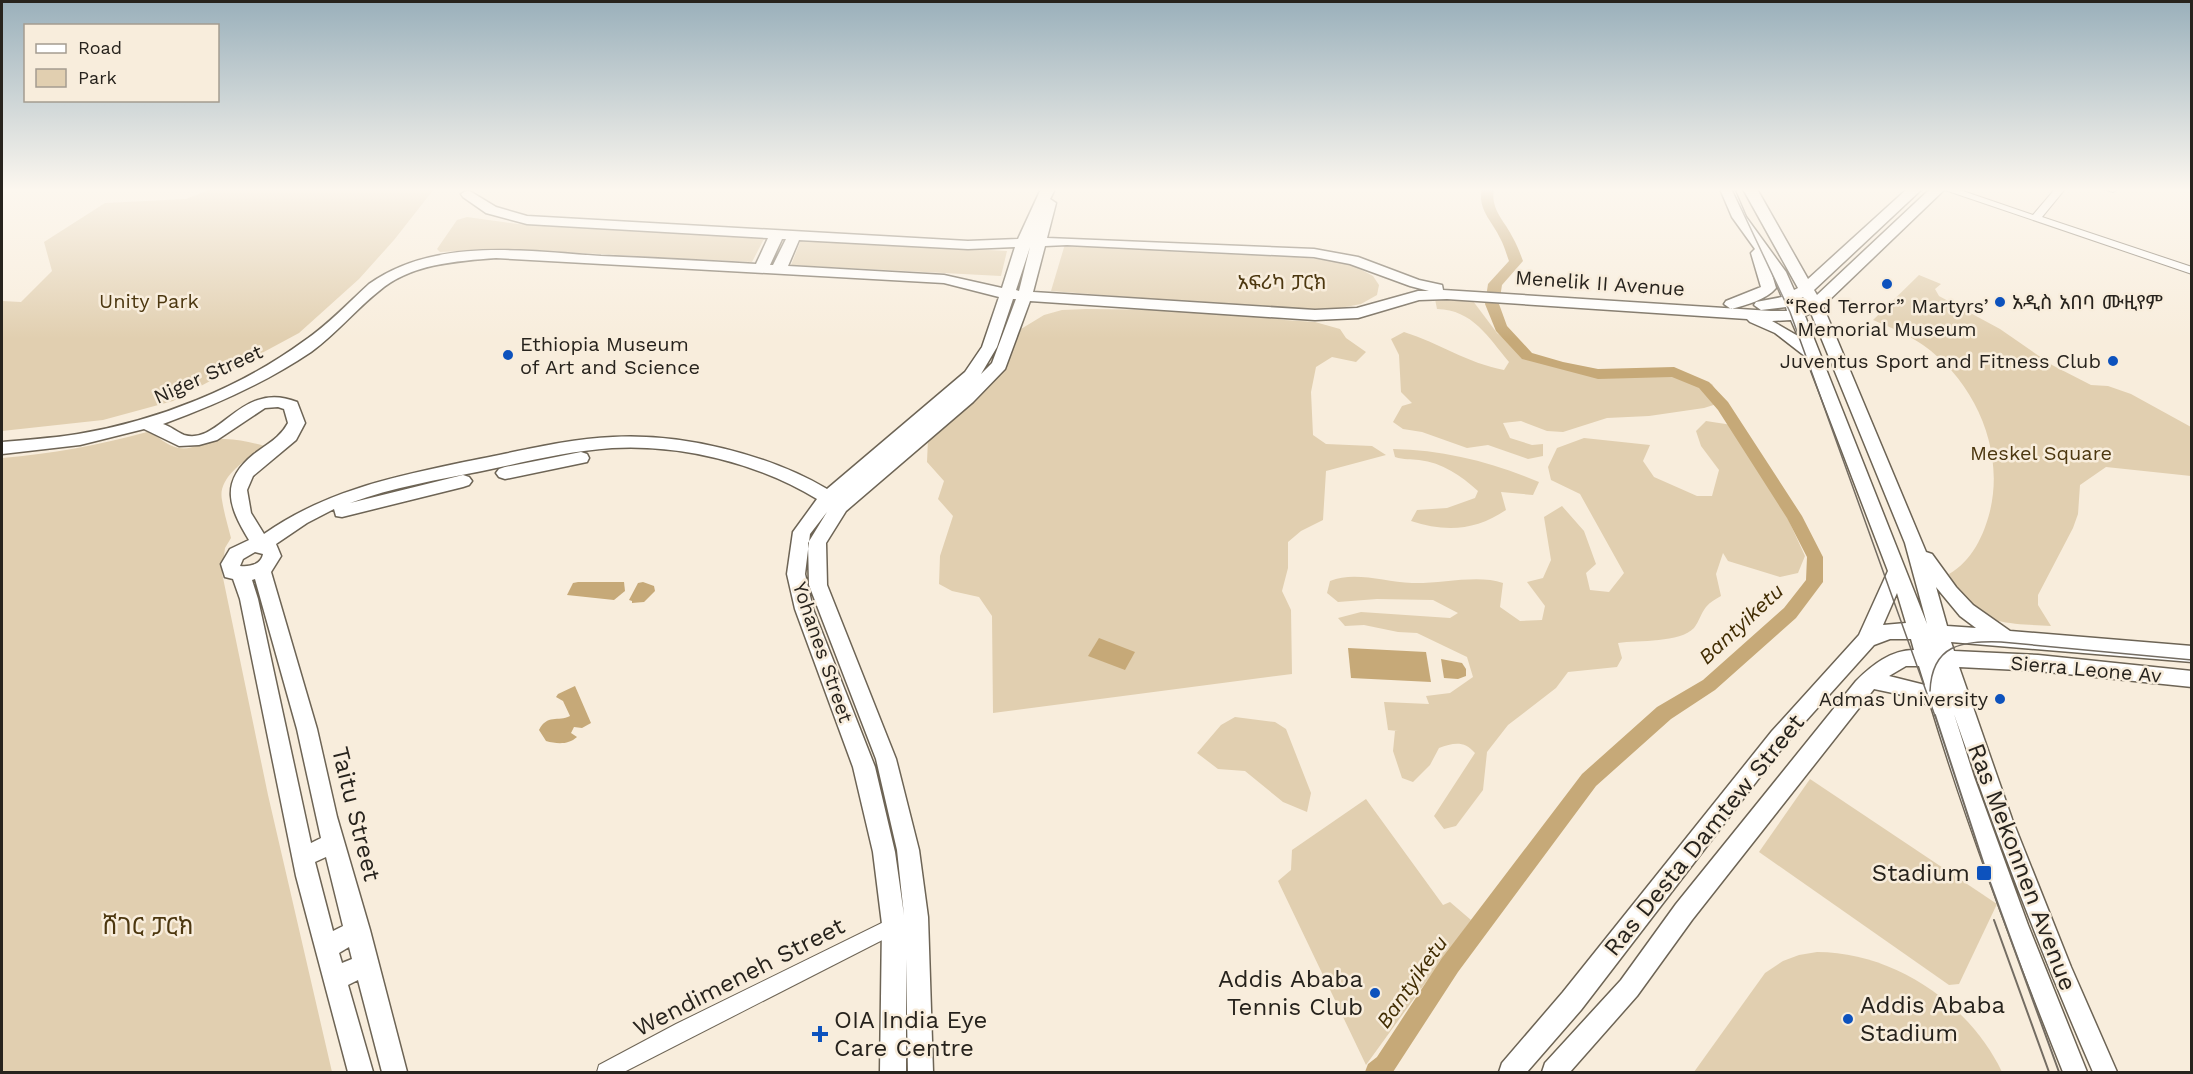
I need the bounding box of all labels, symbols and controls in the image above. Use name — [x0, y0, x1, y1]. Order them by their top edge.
legend — [24, 24, 219, 102]
text: Road — [78, 37, 122, 58]
text: Park — [78, 67, 117, 88]
street label: Menelik II Avenue — [1514, 265, 1686, 301]
park label: አፍሪካ ፓርክ — [1238, 270, 1326, 294]
marker: “Red Terror” Martyrs’ Memorial Museum — [1880, 277, 1894, 291]
park label: Unity Park — [99, 289, 199, 313]
place label: አዲስ አበባ ሙዚየም — [2012, 290, 2163, 314]
place label: “Red Terror” Martyrs’ Memorial Museum — [1785, 294, 1989, 341]
marker: አዲስ አበባ ሙዚየም — [1993, 295, 2007, 309]
place label: Ethiopia Museum of Art and Science — [520, 332, 700, 379]
street label: Niger Street — [150, 339, 267, 409]
marker: Ethiopia Museum of Art and Science — [501, 348, 515, 362]
place label: Juventus Sport and Fitness Club — [1780, 349, 2101, 373]
marker: Juventus Sport and Fitness Club — [2106, 354, 2120, 368]
park label: Meskel Square — [1970, 441, 2112, 465]
water label: Bantyiketu — [1693, 578, 1788, 669]
street label: Yohanes Street — [788, 579, 859, 726]
street label: Sierra Leone Av — [2010, 650, 2163, 688]
place label: Admas University — [1819, 687, 1989, 711]
marker: Admas University — [1993, 692, 2007, 706]
street label: Ras Desta Damtew Street — [1598, 709, 1810, 961]
street label: Ras Mekonnen Avenue — [1962, 739, 2082, 995]
street label: Taitu Street — [326, 744, 386, 884]
place label: Stadium — [1872, 859, 1970, 887]
marker: Stadium — [1975, 864, 1993, 882]
park label: ሸገር ፓርክ — [102, 912, 194, 940]
street label: Wendimeneh Street — [629, 912, 849, 1042]
water label: Bantyiketu — [1371, 931, 1452, 1033]
place label: Addis Ababa Tennis Club — [1218, 965, 1363, 1021]
marker: Addis Ababa Tennis Club — [1368, 986, 1382, 1000]
place label: Addis Ababa Stadium — [1860, 991, 2005, 1047]
place label: OIA India Eye Care Centre — [834, 1006, 987, 1062]
marker: Addis Ababa Stadium — [1841, 1012, 1855, 1026]
marker: OIA India Eye Care Centre — [811, 1025, 829, 1043]

